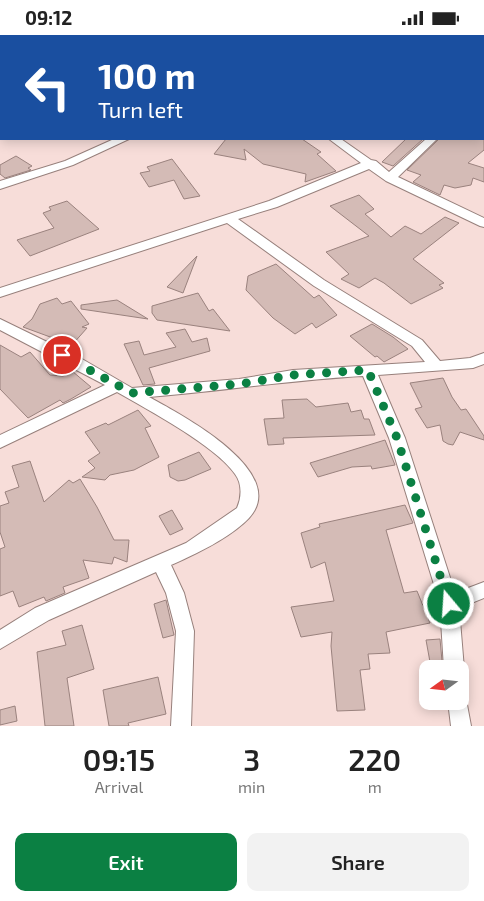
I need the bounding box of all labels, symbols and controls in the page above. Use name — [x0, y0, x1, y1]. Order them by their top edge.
text: 09:12 — [25, 6, 72, 29]
text: 100 m — [98, 54, 196, 96]
icon: left — [15, 55, 80, 120]
text: Turn left — [98, 96, 183, 122]
pin — [41, 334, 83, 376]
icon: arrive — [48, 341, 76, 369]
position arrow — [422, 577, 474, 629]
north arrow — [419, 660, 469, 710]
map controls — [419, 660, 469, 710]
text: 09:15 — [83, 741, 155, 777]
text: 3 — [243, 741, 260, 777]
text: 220 — [348, 741, 401, 777]
text: Arrival — [95, 777, 143, 796]
text: min — [238, 777, 265, 796]
text: m — [368, 777, 382, 796]
button: Exit — [15, 833, 237, 891]
button: Share — [247, 833, 469, 891]

